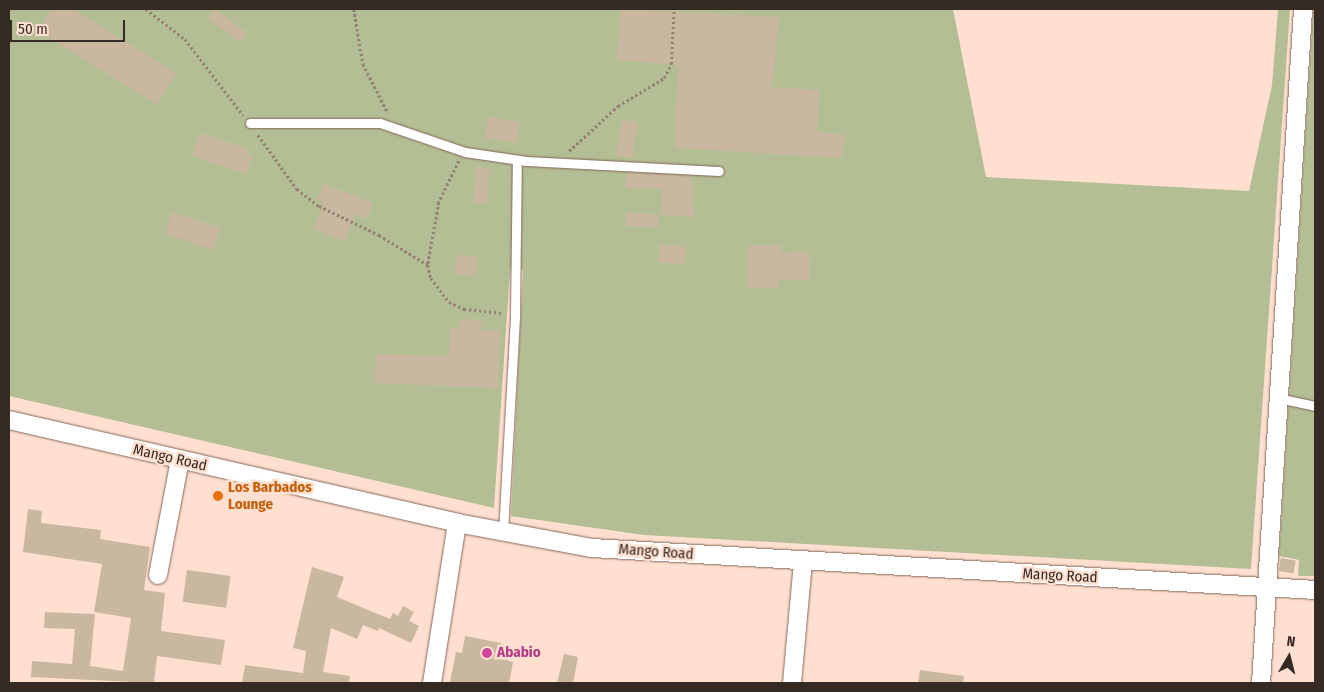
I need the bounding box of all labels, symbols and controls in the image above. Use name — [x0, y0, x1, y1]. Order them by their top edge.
scale bar — [12, 10, 128, 42]
text: 50 m — [18, 20, 48, 38]
street label: Mango Road — [131, 441, 209, 475]
place label: Los Barbados Lounge — [228, 478, 312, 513]
marker: Los Barbados Lounge — [212, 490, 224, 502]
street label: Mango Road — [618, 540, 694, 564]
street label: Mango Road — [1022, 565, 1098, 587]
north arrow — [1264, 632, 1314, 682]
text: N — [1286, 633, 1296, 651]
place label: Ababio — [497, 644, 541, 662]
marker: Ababio — [481, 647, 493, 659]

